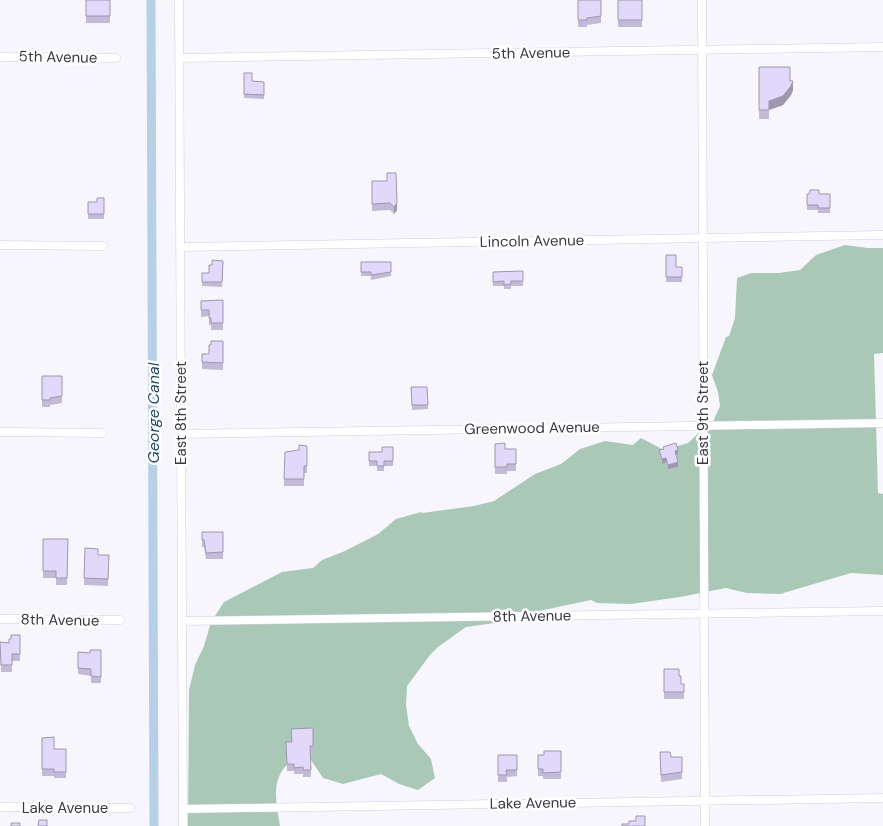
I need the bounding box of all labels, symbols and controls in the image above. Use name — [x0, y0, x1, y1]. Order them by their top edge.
street label: 5th Avenue — [492, 42, 570, 64]
street label: 5th Avenue — [19, 46, 97, 68]
street label: Lincoln Avenue — [480, 230, 584, 252]
street label: East 8th Street — [171, 361, 191, 465]
street label: East 9th Street — [693, 361, 713, 465]
water label: George Canal — [143, 362, 164, 463]
street label: Greenwood Avenue — [464, 417, 600, 439]
street label: 8th Avenue — [493, 605, 571, 627]
street label: 8th Avenue — [21, 609, 99, 631]
street label: Lake Avenue — [490, 792, 576, 814]
street label: Lake Avenue — [22, 798, 108, 818]

